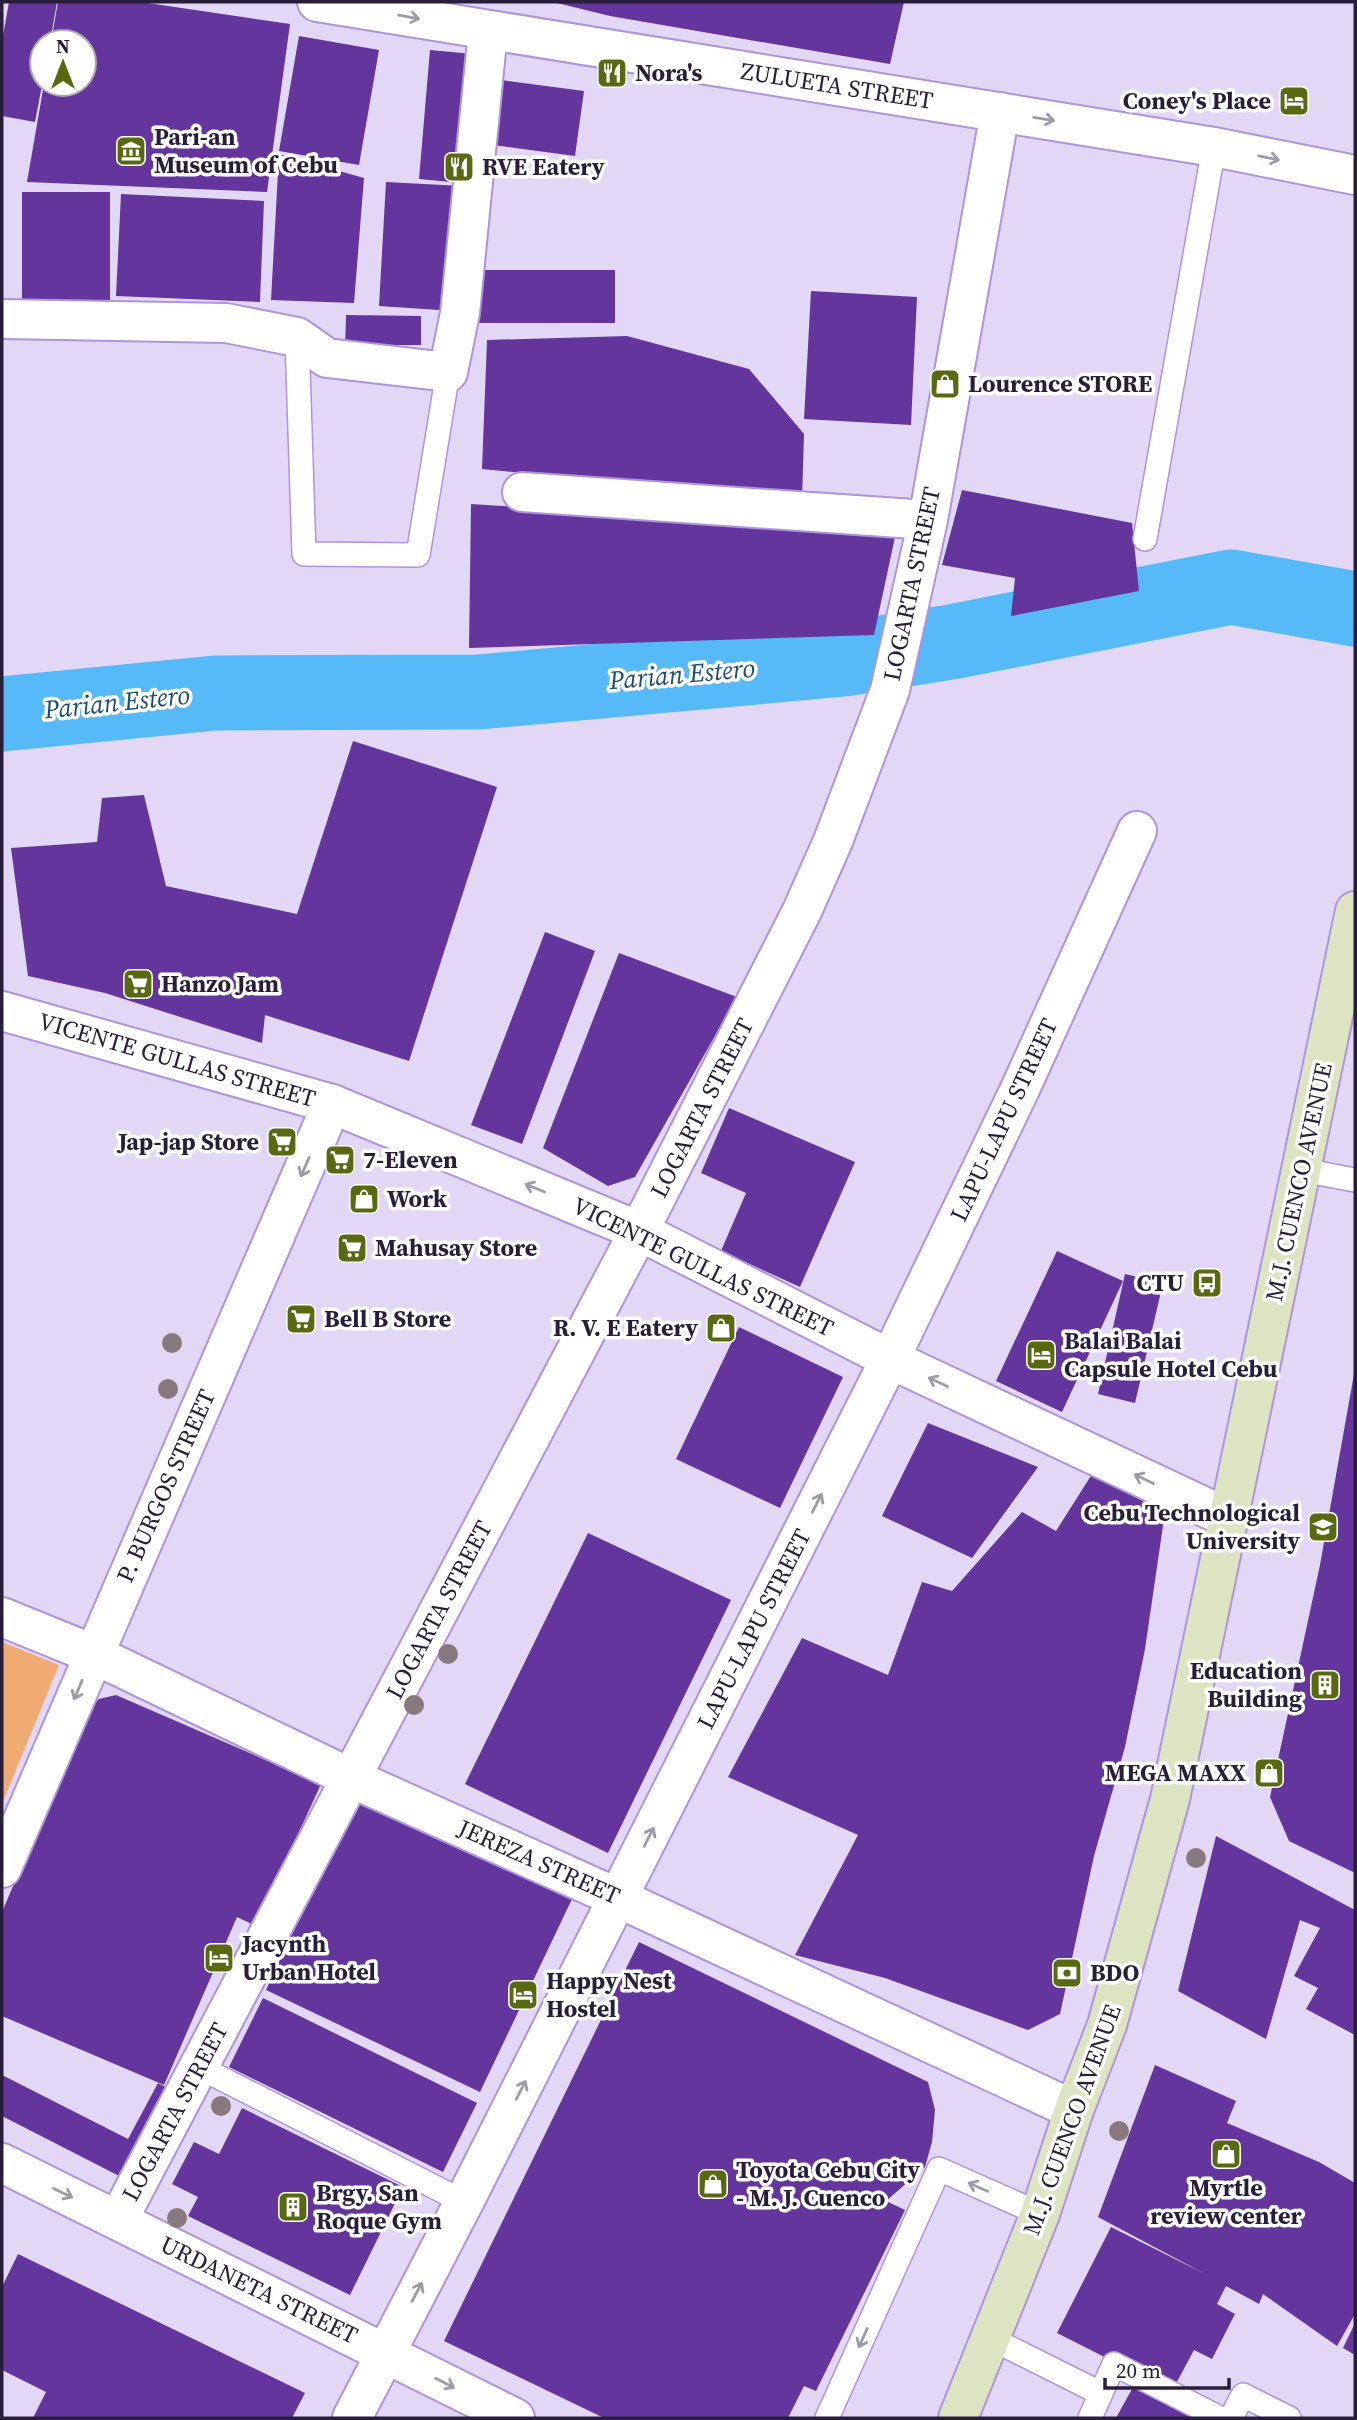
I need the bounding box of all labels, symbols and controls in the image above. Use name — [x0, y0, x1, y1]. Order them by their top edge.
one-way arrow — [397, 11, 420, 25]
north arrow — [28, 28, 98, 98]
text: N — [56, 33, 70, 59]
street label: ZULUETA STREET — [739, 54, 936, 117]
restaurant icon: Nora's — [595, 56, 629, 90]
place label: Nora's — [635, 56, 703, 89]
place label: Coney's Place — [1123, 84, 1271, 117]
hotel icon: Coney's Place — [1277, 84, 1311, 118]
one-way arrow — [1033, 113, 1055, 126]
place label: Pari-an Museum of Cebu — [154, 120, 338, 181]
museum icon: Pari-an Museum of Cebu — [114, 134, 148, 168]
restaurant icon: RVE Eatery — [442, 150, 476, 184]
place label: RVE Eatery — [482, 150, 605, 183]
one-way arrow — [1257, 152, 1280, 166]
shop icon: Lourence STORE — [928, 367, 962, 401]
place label: Lourence STORE — [968, 367, 1152, 400]
street label: LOGARTA STREET — [875, 483, 948, 684]
water label: Parian Estero — [607, 650, 756, 698]
water label: Parian Estero — [41, 676, 192, 728]
supermarket icon: Hanzo Jam — [121, 967, 155, 1001]
place label: Hanzo Jam — [161, 967, 279, 1000]
street label: VICENTE GULLAS STREET — [35, 1004, 320, 1115]
street label: LOGARTA STREET — [642, 1012, 761, 1203]
street label: LAPU-LAPU STREET — [942, 1012, 1065, 1227]
street label: M.J. CUENCO AVENUE — [1257, 1060, 1340, 1304]
place label: Jap-jap Store — [116, 1125, 259, 1158]
supermarket icon: Jap-jap Store — [265, 1125, 299, 1159]
supermarket icon: 7-Eleven — [323, 1143, 357, 1177]
place label: 7-Eleven — [363, 1143, 458, 1176]
one-way arrow — [298, 1156, 311, 1177]
one-way arrow — [524, 1180, 546, 1193]
shop icon: Work — [347, 1182, 381, 1216]
place label: Work — [387, 1182, 448, 1215]
street label: VICENTE GULLAS STREET — [567, 1189, 840, 1344]
supermarket icon: Mahusay Store — [335, 1231, 369, 1265]
place label: Mahusay Store — [375, 1231, 537, 1264]
place label: CTU — [1137, 1266, 1184, 1299]
bus stop icon: CTU — [1190, 1266, 1224, 1300]
supermarket icon: Bell B Store — [284, 1302, 318, 1336]
place label: Bell B Store — [324, 1302, 451, 1335]
place label: R. V. E Eatery — [553, 1311, 698, 1344]
shop icon: R. V. E Eatery — [704, 1311, 738, 1345]
place label: Balai Balai Capsule Hotel Cebu — [1064, 1324, 1278, 1385]
hotel icon: Balai Balai Capsule Hotel Cebu — [1024, 1338, 1058, 1372]
one-way arrow — [928, 1374, 949, 1388]
street label: P. BURGOS STREET — [108, 1384, 223, 1588]
one-way arrow — [1134, 1472, 1155, 1485]
one-way arrow — [811, 1493, 825, 1514]
place label: Cebu Technological University — [1084, 1496, 1300, 1557]
school or university icon: Cebu Technological University — [1306, 1510, 1340, 1544]
street label: LOGARTA STREET — [378, 1514, 500, 1705]
street label: LAPU-LAPU STREET — [689, 1523, 819, 1735]
place label: Education Building — [1190, 1654, 1302, 1715]
building icon: Education Building — [1308, 1668, 1342, 1702]
one-way arrow — [70, 1679, 83, 1700]
place label: MEGA MAXX — [1105, 1756, 1246, 1789]
shop icon: MEGA MAXX — [1252, 1756, 1286, 1790]
street label: JEREZA STREET — [452, 1811, 626, 1912]
one-way arrow — [642, 1827, 656, 1848]
place label: Jacynth Urban Hotel — [240, 1927, 376, 1988]
hotel icon: Jacynth Urban Hotel — [202, 1941, 236, 1975]
bank icon: BDO — [1050, 1956, 1084, 1990]
place label: BDO — [1090, 1956, 1140, 1989]
place label: Happy Nest Hostel — [546, 1964, 672, 2025]
hotel icon: Happy Nest Hostel — [506, 1978, 540, 2012]
street label: M.J. CUENCO AVENUE — [1014, 2000, 1129, 2240]
street label: LOGARTA STREET — [114, 2016, 236, 2207]
one-way arrow — [515, 2080, 529, 2101]
shop icon: Myrtle review center — [1209, 2137, 1243, 2171]
place label: Toyota Cebu City - M. J. Cuenco — [736, 2153, 920, 2214]
shop icon: Toyota Cebu City - M. J. Cuenco — [696, 2167, 730, 2201]
place label: Myrtle review center — [1150, 2171, 1303, 2232]
place label: Brgy. San Roque Gym — [316, 2176, 442, 2237]
one-way arrow — [967, 2179, 989, 2192]
one-way arrow — [52, 2187, 73, 2201]
building icon: Brgy. San Roque Gym — [276, 2190, 310, 2224]
street label: URDANETA STREET — [155, 2227, 364, 2352]
one-way arrow — [410, 2282, 424, 2303]
one-way arrow — [856, 2327, 869, 2348]
scale bar — [1105, 2346, 1229, 2390]
text: 20 m — [1116, 2356, 1161, 2385]
one-way arrow — [434, 2376, 455, 2390]

